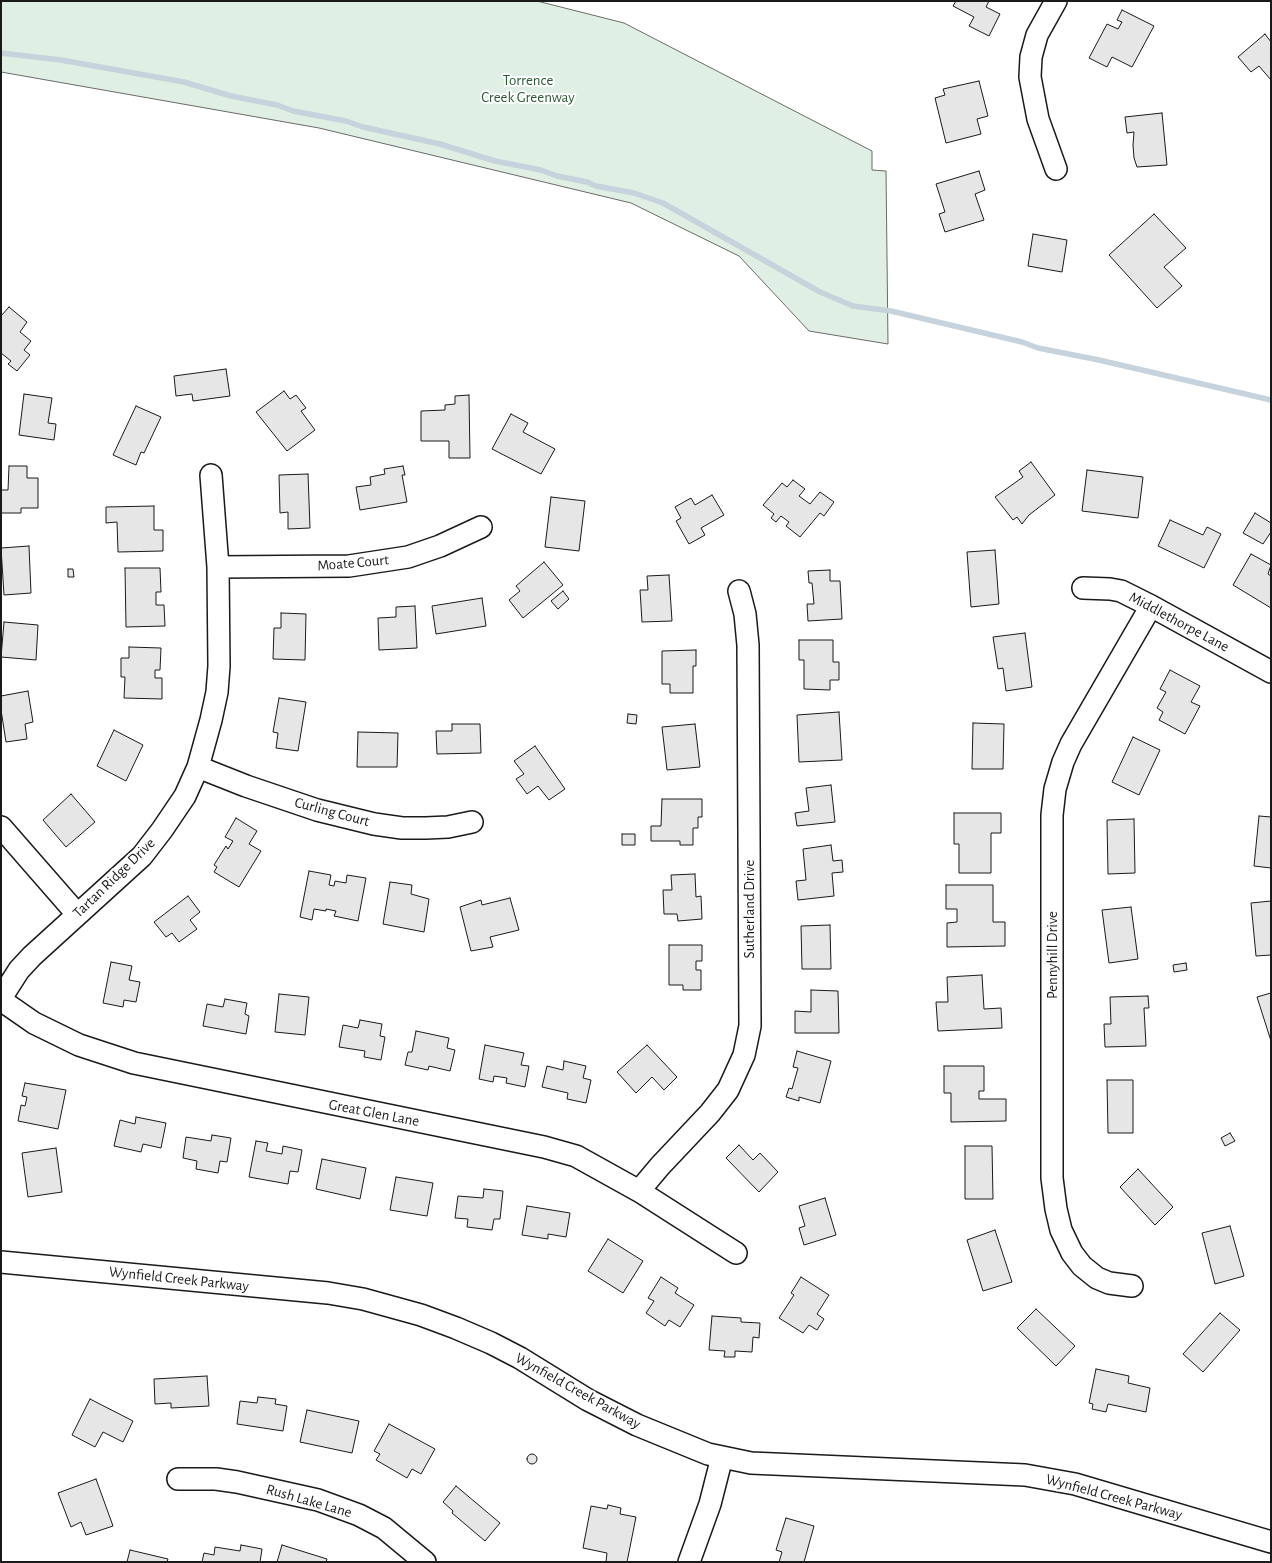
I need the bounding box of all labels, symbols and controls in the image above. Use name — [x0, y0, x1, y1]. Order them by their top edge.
park label: Torrence Creek Greenway — [481, 71, 575, 106]
street label: Moate Court — [316, 551, 390, 575]
street label: Middlethorpe Lane — [1126, 588, 1232, 656]
street label: Curling Court — [293, 793, 371, 831]
street label: Tartan Ridge Drive — [69, 834, 159, 922]
street label: Sutherland Drive — [740, 860, 758, 958]
street label: Pennyhill Drive — [1043, 911, 1061, 999]
street label: Great Glen Lane — [327, 1095, 421, 1131]
street label: Wynfield Creek Parkway — [108, 1263, 250, 1295]
street label: Wynfield Creek Parkway — [512, 1349, 644, 1433]
street label: Wynfield Creek Parkway — [1044, 1470, 1184, 1524]
street label: Rush Lake Lane — [264, 1480, 354, 1522]

